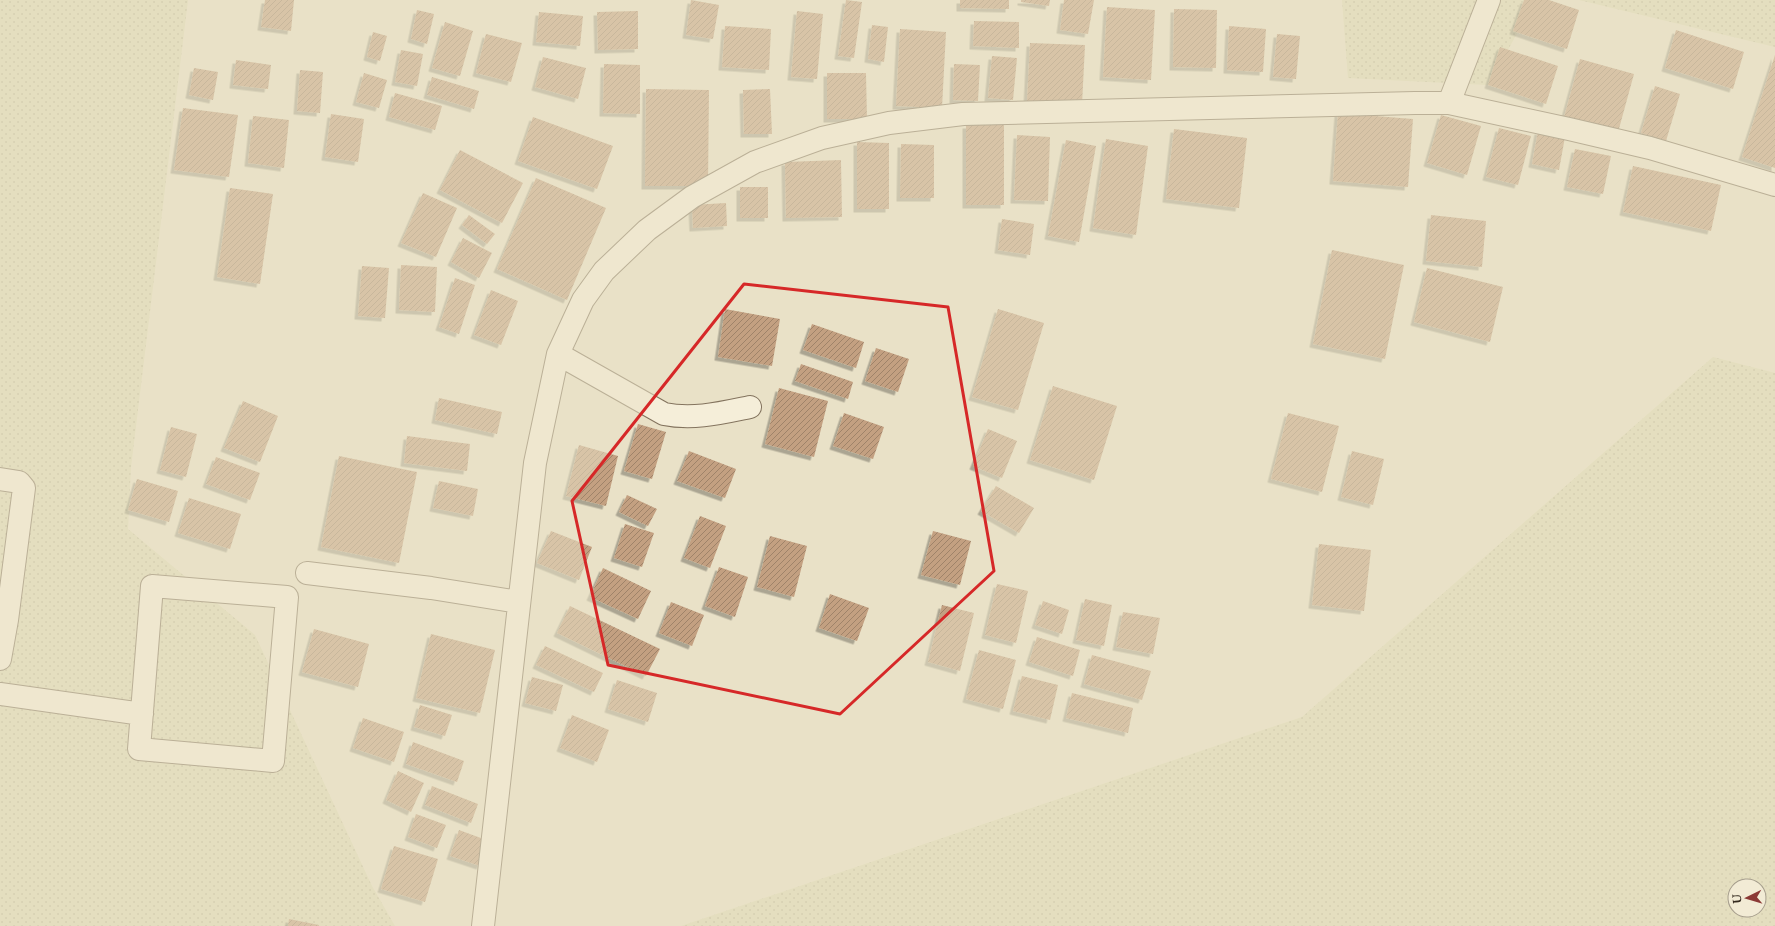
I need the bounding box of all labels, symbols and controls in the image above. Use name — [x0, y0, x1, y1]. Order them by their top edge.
north arrow — [1727, 878, 1767, 918]
text: U — [1730, 893, 1744, 904]

